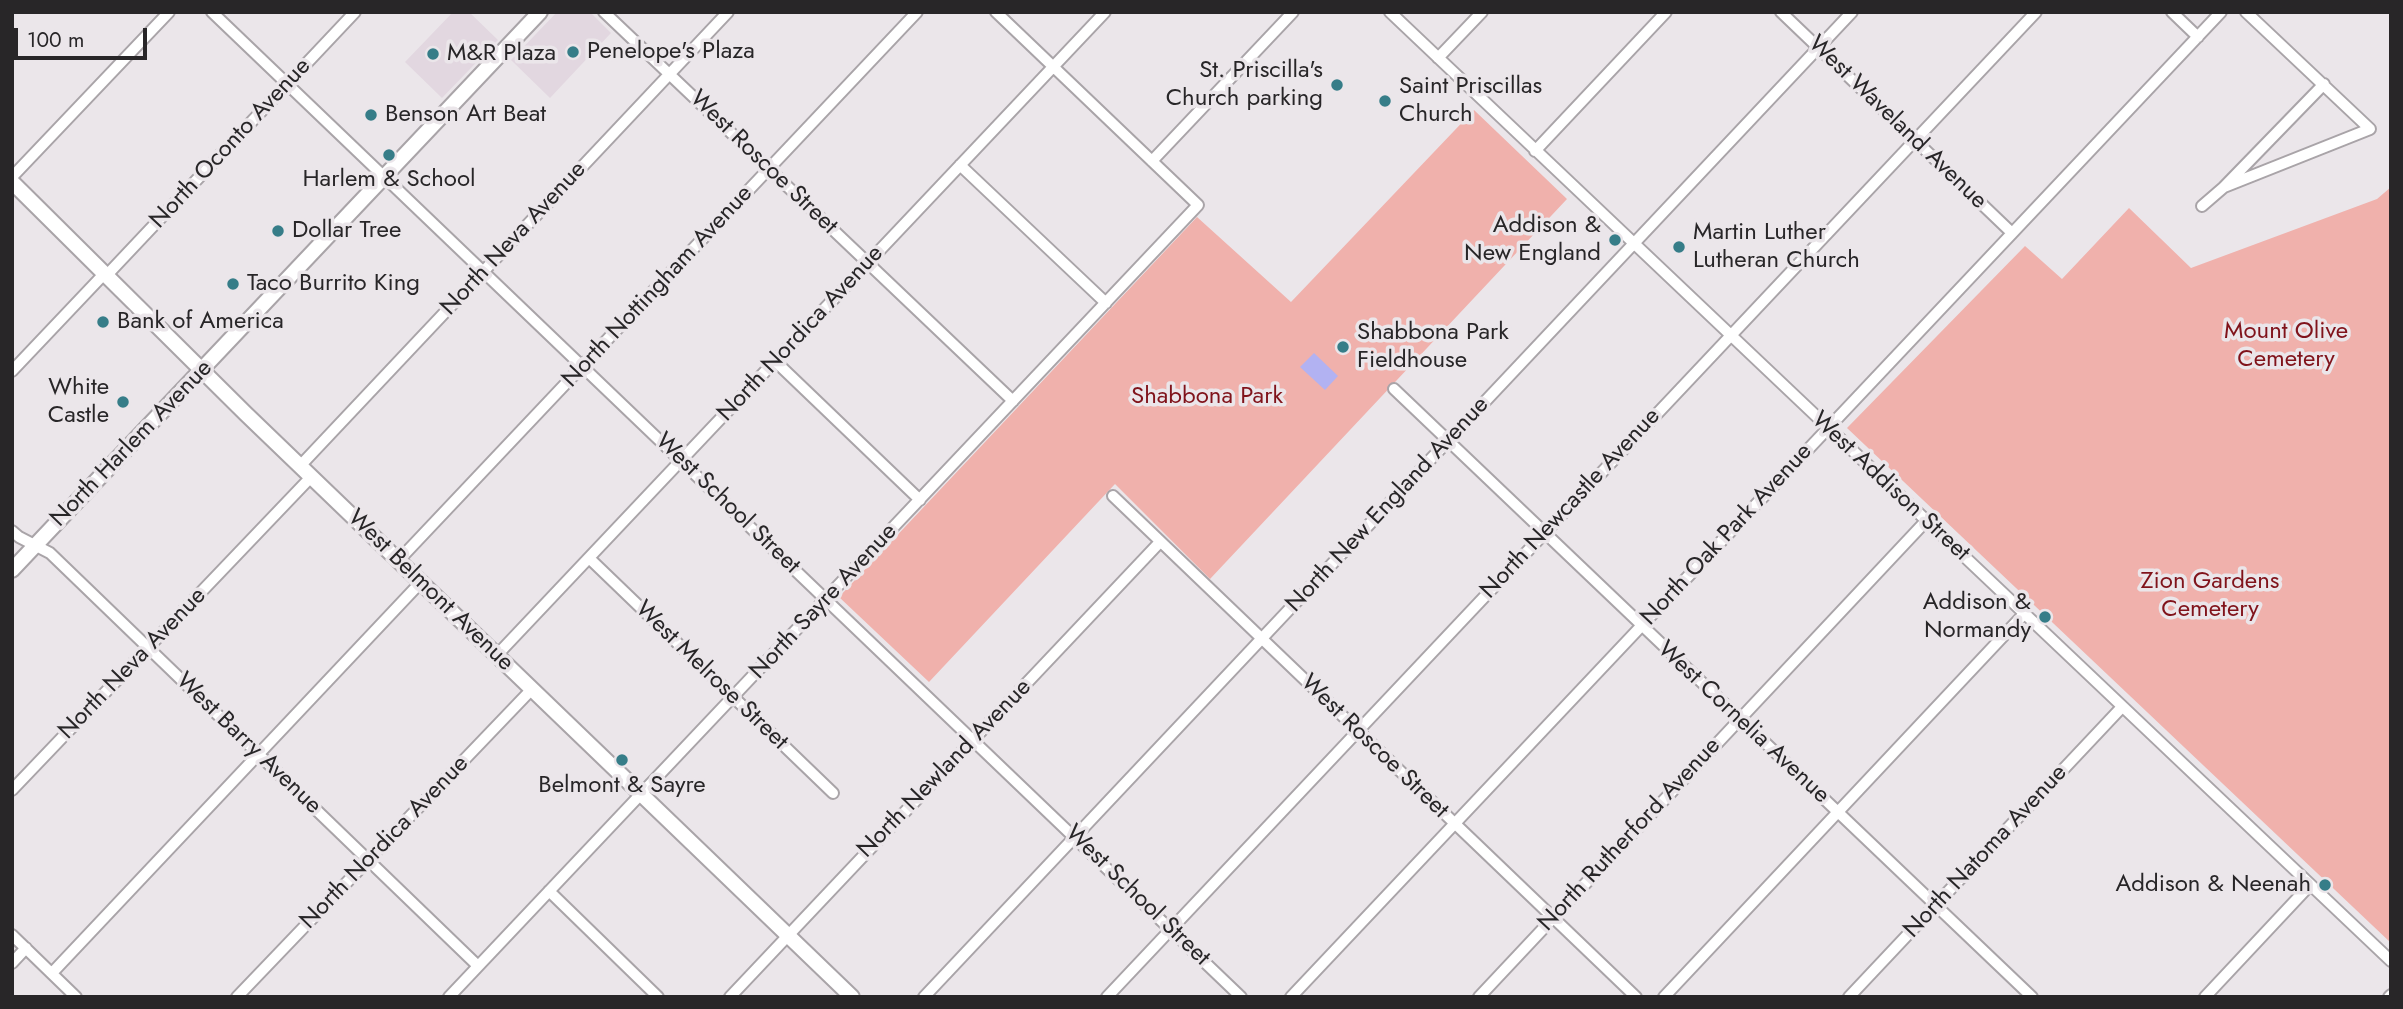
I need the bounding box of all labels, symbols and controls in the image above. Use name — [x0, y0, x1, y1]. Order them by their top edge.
scale bar — [18, 14, 150, 58]
text: 100 m — [27, 25, 84, 55]
street label: West Waveland Avenue — [1802, 30, 1992, 216]
place label: Penelope's Plaza — [587, 38, 755, 66]
place label: M&R Plaza — [447, 40, 556, 68]
marker: Penelope's Plaza — [565, 44, 581, 60]
marker: M&R Plaza — [425, 46, 441, 62]
street label: North Oconto Avenue — [145, 53, 317, 235]
place label: St. Priscilla's Church parking — [1166, 57, 1323, 113]
place label: Saint Priscillas Church — [1399, 73, 1542, 129]
marker: St. Priscilla's Church parking — [1329, 77, 1345, 93]
street label: West Roscoe Street — [683, 85, 843, 241]
marker: Saint Priscillas Church — [1377, 93, 1393, 109]
place label: Benson Art Beat — [385, 101, 546, 129]
marker: Benson Art Beat — [363, 107, 379, 123]
marker: Harlem & School — [381, 147, 397, 163]
street label: North Neva Avenue — [435, 156, 593, 322]
place label: Harlem & School — [302, 166, 476, 194]
street label: North Nottingham Avenue — [557, 180, 759, 394]
place label: Addison & New England — [1464, 212, 1601, 268]
place label: Dollar Tree — [292, 217, 401, 245]
place label: Martin Luther Lutheran Church — [1693, 219, 1860, 275]
marker: Dollar Tree — [270, 223, 286, 239]
marker: Addison & New England — [1607, 232, 1623, 248]
marker: Martin Luther Lutheran Church — [1671, 239, 1687, 255]
street label: North Nordica Avenue — [712, 240, 890, 428]
place label: Taco Burrito King — [247, 270, 420, 298]
marker: Taco Burrito King — [225, 276, 241, 292]
place label: Bank of America — [117, 308, 284, 336]
marker: Bank of America — [95, 314, 111, 330]
park label: Mount Olive Cemetery — [2224, 318, 2348, 374]
place label: Shabbona Park Fieldhouse — [1357, 319, 1509, 375]
marker: Shabbona Park Fieldhouse — [1335, 339, 1351, 355]
street label: North Harlem Avenue — [45, 355, 219, 533]
place label: White Castle — [48, 374, 109, 430]
park label: Shabbona Park — [1131, 383, 1283, 411]
street label: North New England Avenue — [1280, 391, 1496, 619]
marker: White Castle — [115, 394, 131, 410]
street label: North Newcastle Avenue — [1475, 403, 1667, 605]
street label: West Addison Street — [1805, 406, 1975, 568]
street label: West School Street — [649, 428, 805, 580]
street label: North Oak Park Avenue — [1635, 438, 1819, 632]
street label: West Belmont Avenue — [341, 504, 519, 678]
street label: North Sayre Avenue — [744, 518, 904, 686]
park label: Zion Gardens Cemetery — [2141, 568, 2279, 624]
street label: North Neva Avenue — [53, 582, 213, 746]
place label: Addison & Normandy — [1923, 589, 2031, 645]
street label: West Melrose Street — [628, 596, 794, 756]
marker: Addison & Normandy — [2037, 609, 2053, 625]
street label: West Cornelia Avenue — [1651, 636, 1835, 810]
street label: West Barry Avenue — [169, 667, 327, 821]
street label: West Roscoe Street — [1294, 669, 1454, 825]
street label: North Newland Avenue — [852, 673, 1038, 865]
street label: North Rutherford Avenue — [1533, 732, 1727, 938]
street label: North Nordica Avenue — [295, 750, 475, 936]
marker: Belmont & Sayre — [614, 752, 630, 768]
street label: North Natoma Avenue — [1898, 759, 2074, 945]
place label: Belmont & Sayre — [538, 772, 706, 800]
street label: West School Street — [1059, 820, 1215, 972]
place label: Addison & Neenah — [2116, 871, 2311, 899]
marker: Addison & Neenah — [2317, 877, 2333, 893]

